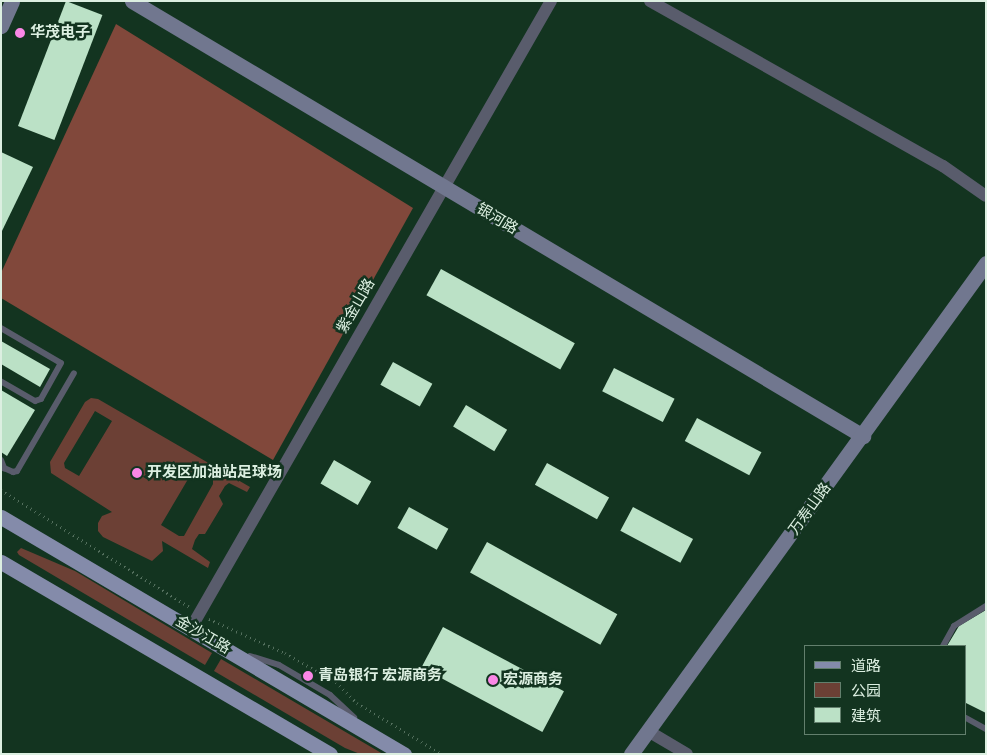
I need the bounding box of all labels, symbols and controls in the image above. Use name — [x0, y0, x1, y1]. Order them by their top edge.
place label: 华茂电子 — [30, 24, 90, 42]
marker: 华茂电子 — [14, 27, 26, 39]
street label: 银河路 — [473, 200, 521, 238]
street label: 紫金山路 — [333, 276, 379, 336]
place label: 开发区加油站足球场 — [147, 464, 282, 482]
marker: 开发区加油站足球场 — [131, 467, 143, 479]
street label: 万寿山路 — [785, 479, 835, 539]
street label: 金沙江路 — [173, 612, 233, 658]
legend — [804, 645, 967, 735]
text: 道路 — [851, 657, 881, 675]
place label: 青岛银行 宏源商务 — [318, 667, 442, 685]
marker: 青岛银行 宏源商务 — [302, 670, 314, 682]
place label: 宏源商务 — [503, 671, 563, 689]
marker: 宏源商务 — [487, 674, 499, 686]
text: 公园 — [851, 682, 881, 700]
text: 建筑 — [851, 707, 881, 725]

